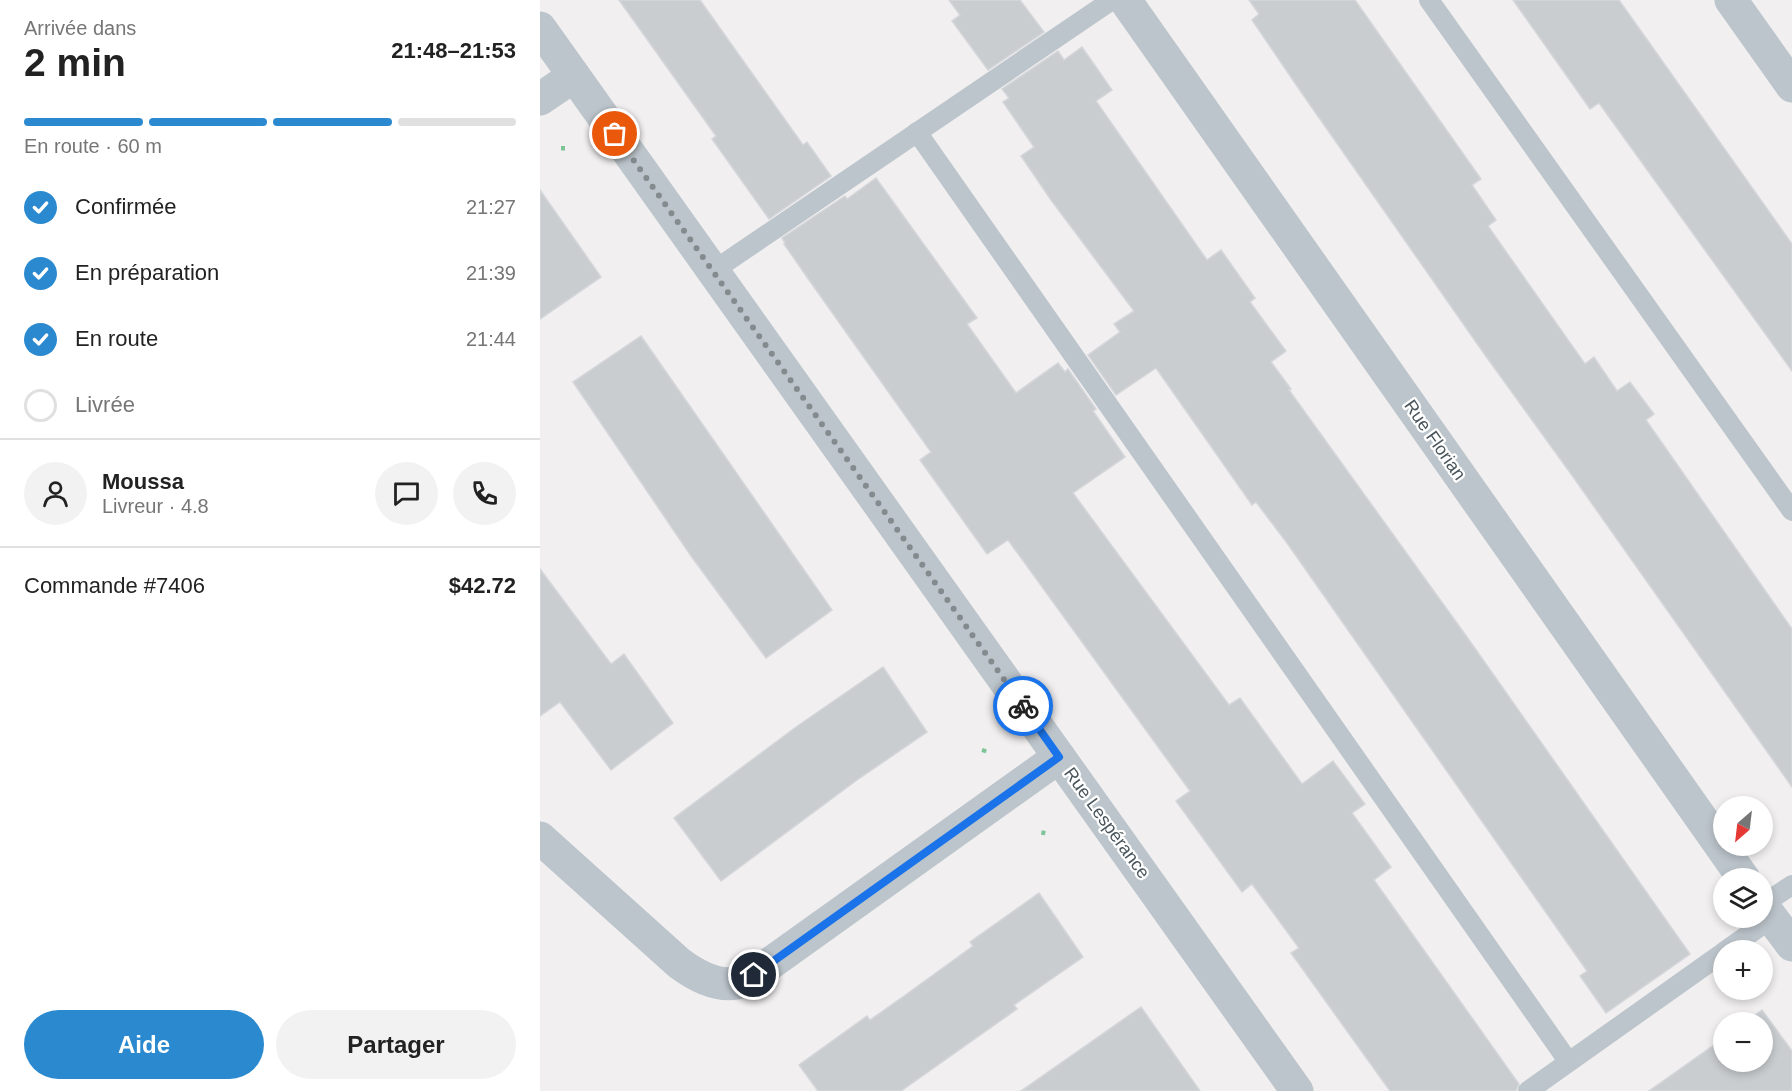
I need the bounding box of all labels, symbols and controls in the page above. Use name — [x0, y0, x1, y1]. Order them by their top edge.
text: Arrivée dans — [24, 17, 136, 39]
text: 21:48–21:53 — [391, 38, 516, 63]
text: 2 min — [24, 41, 126, 84]
pin — [589, 108, 640, 159]
icon: bag — [598, 117, 631, 150]
text: En route · 60 m — [24, 135, 162, 157]
icon: check — [24, 191, 57, 224]
text: Confirmée — [75, 194, 176, 219]
text: 21:27 — [466, 196, 516, 218]
icon: check — [24, 257, 57, 290]
text: En préparation — [75, 260, 219, 285]
text: 21:39 — [466, 262, 516, 284]
icon: check — [24, 323, 57, 356]
text: En route — [75, 326, 158, 351]
text: 21:44 — [466, 328, 516, 350]
text: Livrée — [75, 392, 135, 417]
street label: Rue Florian — [1400, 396, 1470, 484]
button: person — [24, 462, 87, 525]
button: chat — [375, 462, 438, 525]
button: phone — [453, 462, 516, 525]
text: Moussa — [102, 469, 184, 494]
text: Livreur · 4.8 — [102, 495, 209, 517]
text: Commande #7406 — [24, 573, 205, 598]
text: $42.72 — [449, 573, 516, 598]
courier — [993, 676, 1053, 736]
icon: bike — [1007, 690, 1040, 723]
street label: Rue Lespérance — [1060, 764, 1154, 882]
north arrow — [1713, 796, 1773, 856]
map controls — [1713, 796, 1773, 1072]
button: layers — [1713, 868, 1773, 928]
button: + — [1713, 940, 1773, 1000]
pin — [728, 949, 779, 1000]
icon: home — [737, 958, 770, 991]
button: Aide — [24, 1010, 264, 1079]
button: Partager — [276, 1010, 516, 1079]
button: − — [1713, 1012, 1773, 1072]

